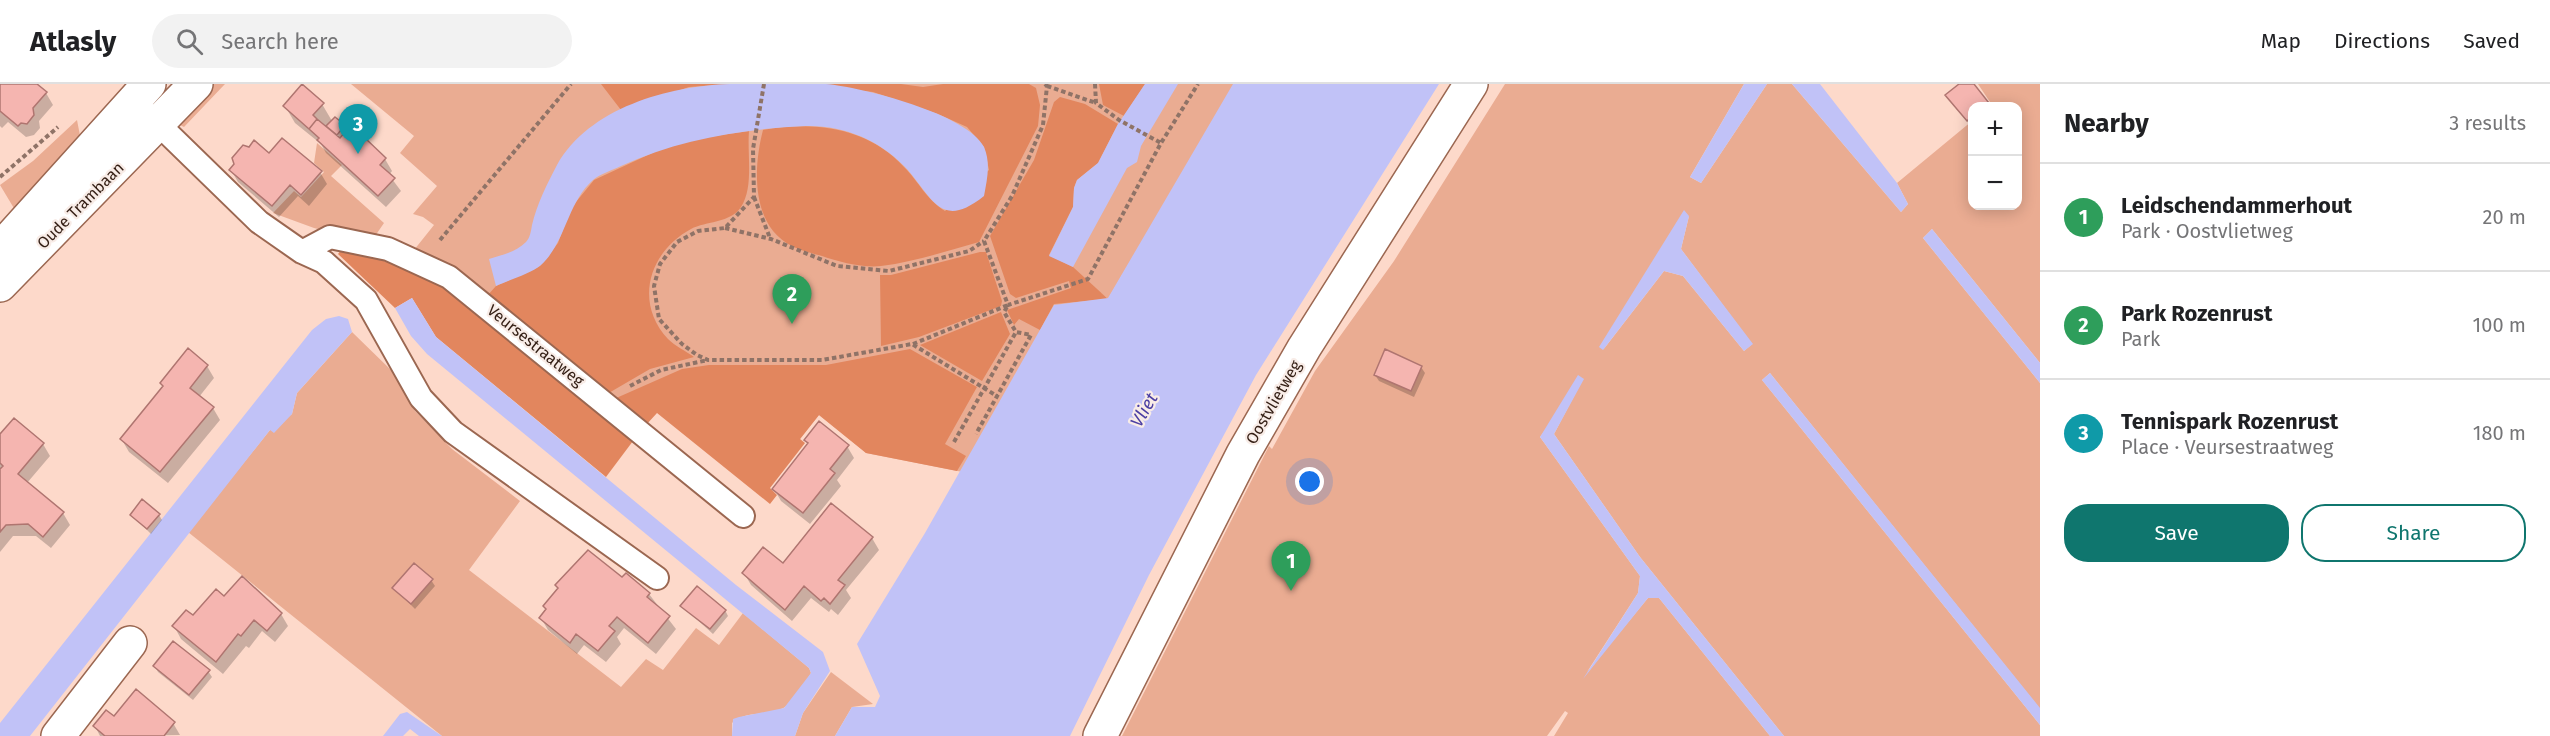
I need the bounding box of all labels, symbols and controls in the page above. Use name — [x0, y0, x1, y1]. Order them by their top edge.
search box — [152, 14, 572, 68]
text: Atlasly — [30, 25, 116, 58]
icon: search — [173, 25, 206, 58]
text: Search here — [221, 28, 339, 55]
text: Map — [2261, 28, 2301, 54]
text: Directions — [2334, 28, 2430, 54]
text: Saved — [2463, 28, 2520, 54]
map controls — [1968, 102, 2022, 210]
button: + — [1968, 102, 2022, 156]
pin: 3 — [338, 104, 378, 154]
text: Nearby — [2064, 108, 2149, 139]
text: 3 results — [2449, 111, 2526, 135]
button: − — [1968, 156, 2022, 210]
street label: Oude Trambaan — [33, 158, 128, 253]
text: Leidschendammerhout — [2121, 192, 2352, 219]
text: 1 — [2079, 205, 2088, 229]
text: 20 m — [2483, 205, 2526, 229]
text: Park · Oostvlietweg — [2121, 219, 2293, 243]
pin: 2 — [772, 274, 812, 324]
text: Park Rozenrust — [2121, 300, 2272, 327]
street label: Veursestraatweg — [483, 301, 588, 391]
text: 2 — [2078, 313, 2089, 337]
text: 100 m — [2473, 313, 2526, 337]
text: Park — [2121, 327, 2160, 351]
street label: Oostvlietweg — [1242, 356, 1305, 448]
water label: Vliet — [1126, 388, 1163, 431]
text: Tennispark Rozenrust — [2121, 408, 2338, 435]
text: 3 — [2078, 421, 2089, 445]
text: 180 m — [2473, 421, 2526, 445]
text: Place · Veursestraatweg — [2121, 435, 2333, 459]
your location — [1295, 467, 1324, 496]
button: Save — [2064, 504, 2289, 562]
button: Share — [2301, 504, 2526, 562]
pin: 1 — [1272, 542, 1310, 591]

